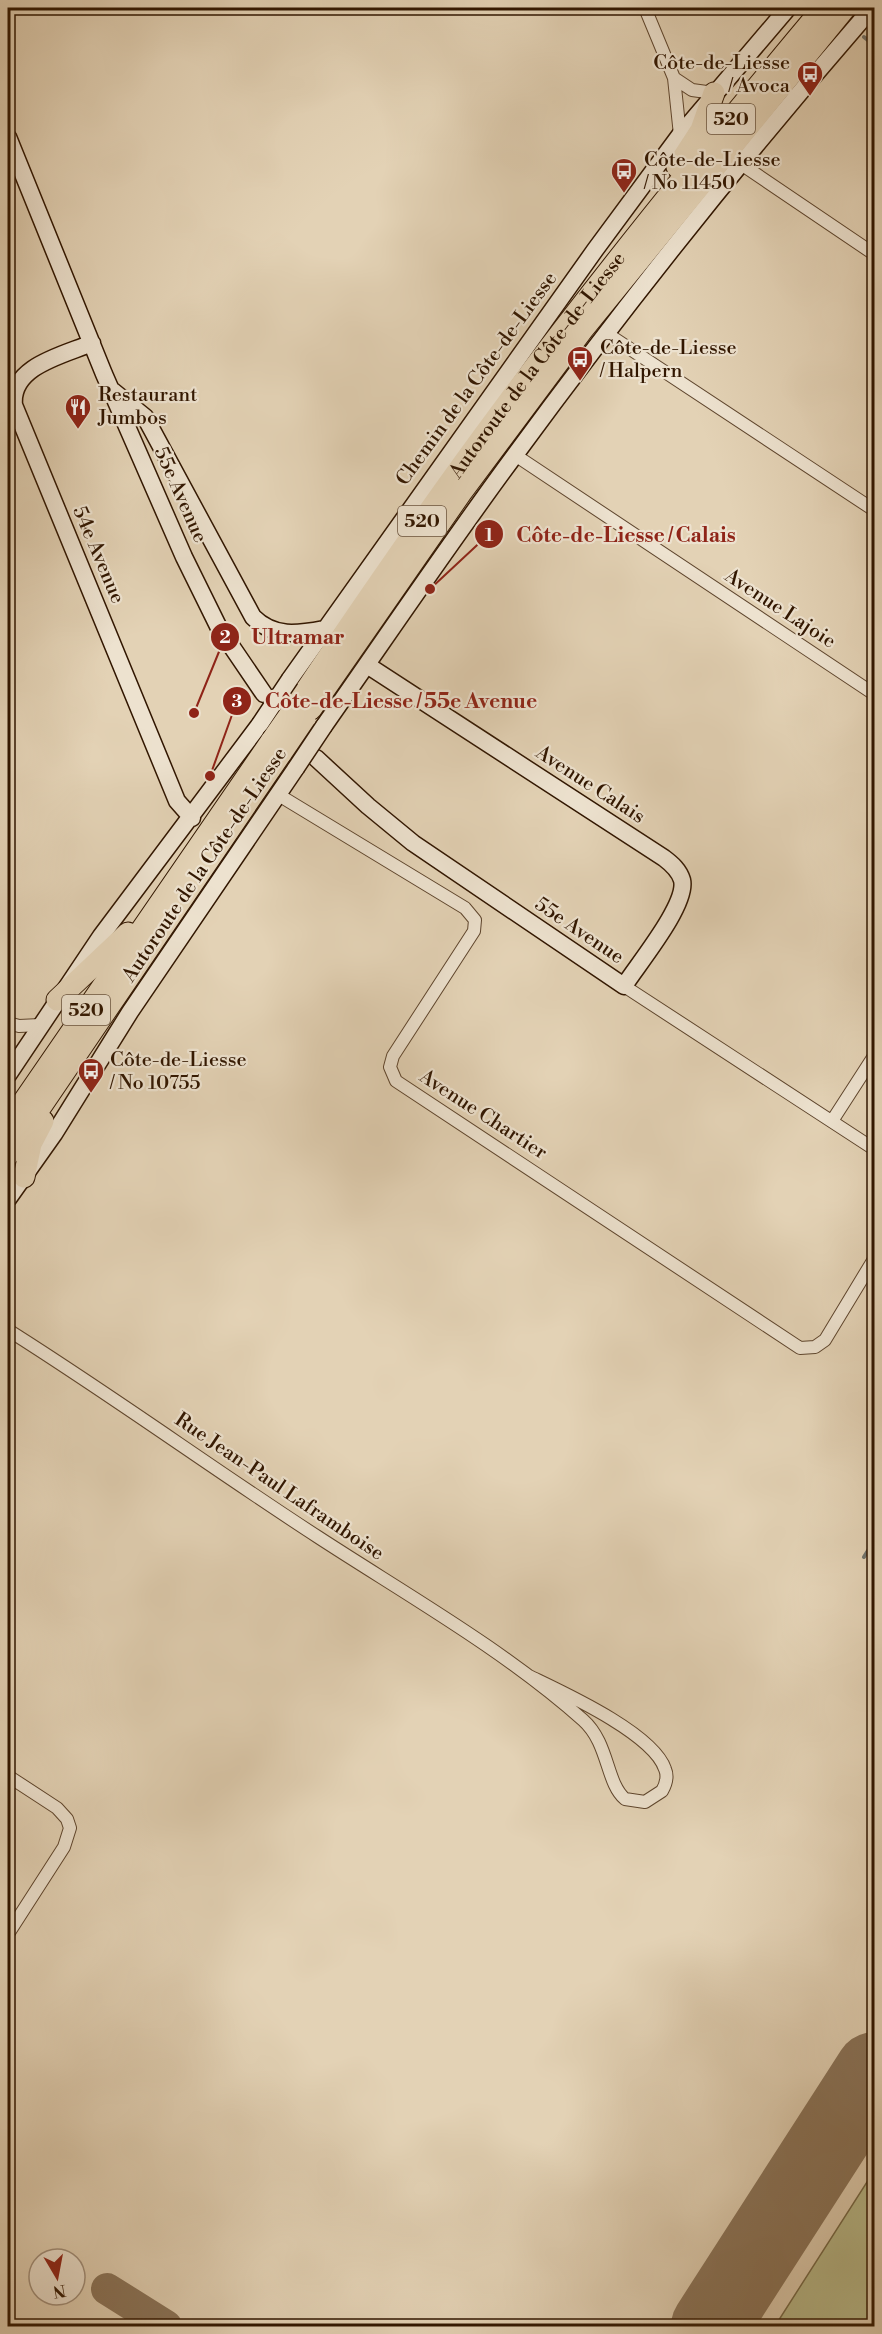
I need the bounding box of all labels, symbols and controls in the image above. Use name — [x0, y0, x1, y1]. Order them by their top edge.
place label: Côte-de-Liesse / Avoca — [653, 51, 791, 99]
bus stop icon: Côte-de-Liesse / Avoca — [795, 59, 825, 97]
road number: 520 — [707, 104, 755, 134]
place label: Côte-de-Liesse / No 11450 — [643, 148, 781, 196]
bus stop icon: Côte-de-Liesse / No 11450 — [609, 156, 639, 194]
street label: Autoroute de la Côte-de-Liesse — [443, 247, 631, 484]
street label: Chemin de la Côte-de-Liesse — [391, 267, 563, 491]
place label: Côte-de-Liesse / Halpern — [599, 336, 737, 384]
bus stop icon: Côte-de-Liesse / Halpern — [565, 344, 595, 382]
place label: Restaurant Jumbos — [97, 383, 197, 431]
restaurant icon: Restaurant Jumbos — [63, 392, 93, 430]
street label: 55e Avenue — [148, 443, 212, 547]
street label: 54e Avenue — [66, 502, 130, 608]
road number: 520 — [398, 506, 446, 536]
callout: Côte-de-Liesse / Calais — [474, 515, 748, 554]
text: Côte-de-Liesse / Calais — [516, 523, 736, 549]
text: 1 — [485, 524, 494, 547]
street label: Avenue Lajoie — [719, 563, 840, 654]
callout: Ultramar — [210, 617, 357, 656]
text: Ultramar — [251, 625, 345, 651]
text: 2 — [219, 626, 231, 649]
callout: Côte-de-Liesse / 55e Avenue — [222, 682, 549, 721]
text: Côte-de-Liesse / 55e Avenue — [265, 689, 537, 715]
text: 3 — [232, 690, 243, 713]
street label: Avenue Calais — [530, 740, 649, 830]
street label: Autoroute de la Côte-de-Liesse — [116, 743, 293, 988]
street label: 55e Avenue — [530, 892, 628, 970]
road number: 520 — [62, 995, 110, 1025]
place label: Côte-de-Liesse / No 10755 — [109, 1048, 247, 1096]
bus stop icon: Côte-de-Liesse / No 10755 — [76, 1056, 106, 1094]
street label: Avenue Chartier — [414, 1064, 552, 1166]
street label: Rue Jean-Paul Laframboise — [170, 1408, 388, 1566]
north arrow — [27, 2247, 87, 2307]
text: N — [51, 2280, 67, 2302]

